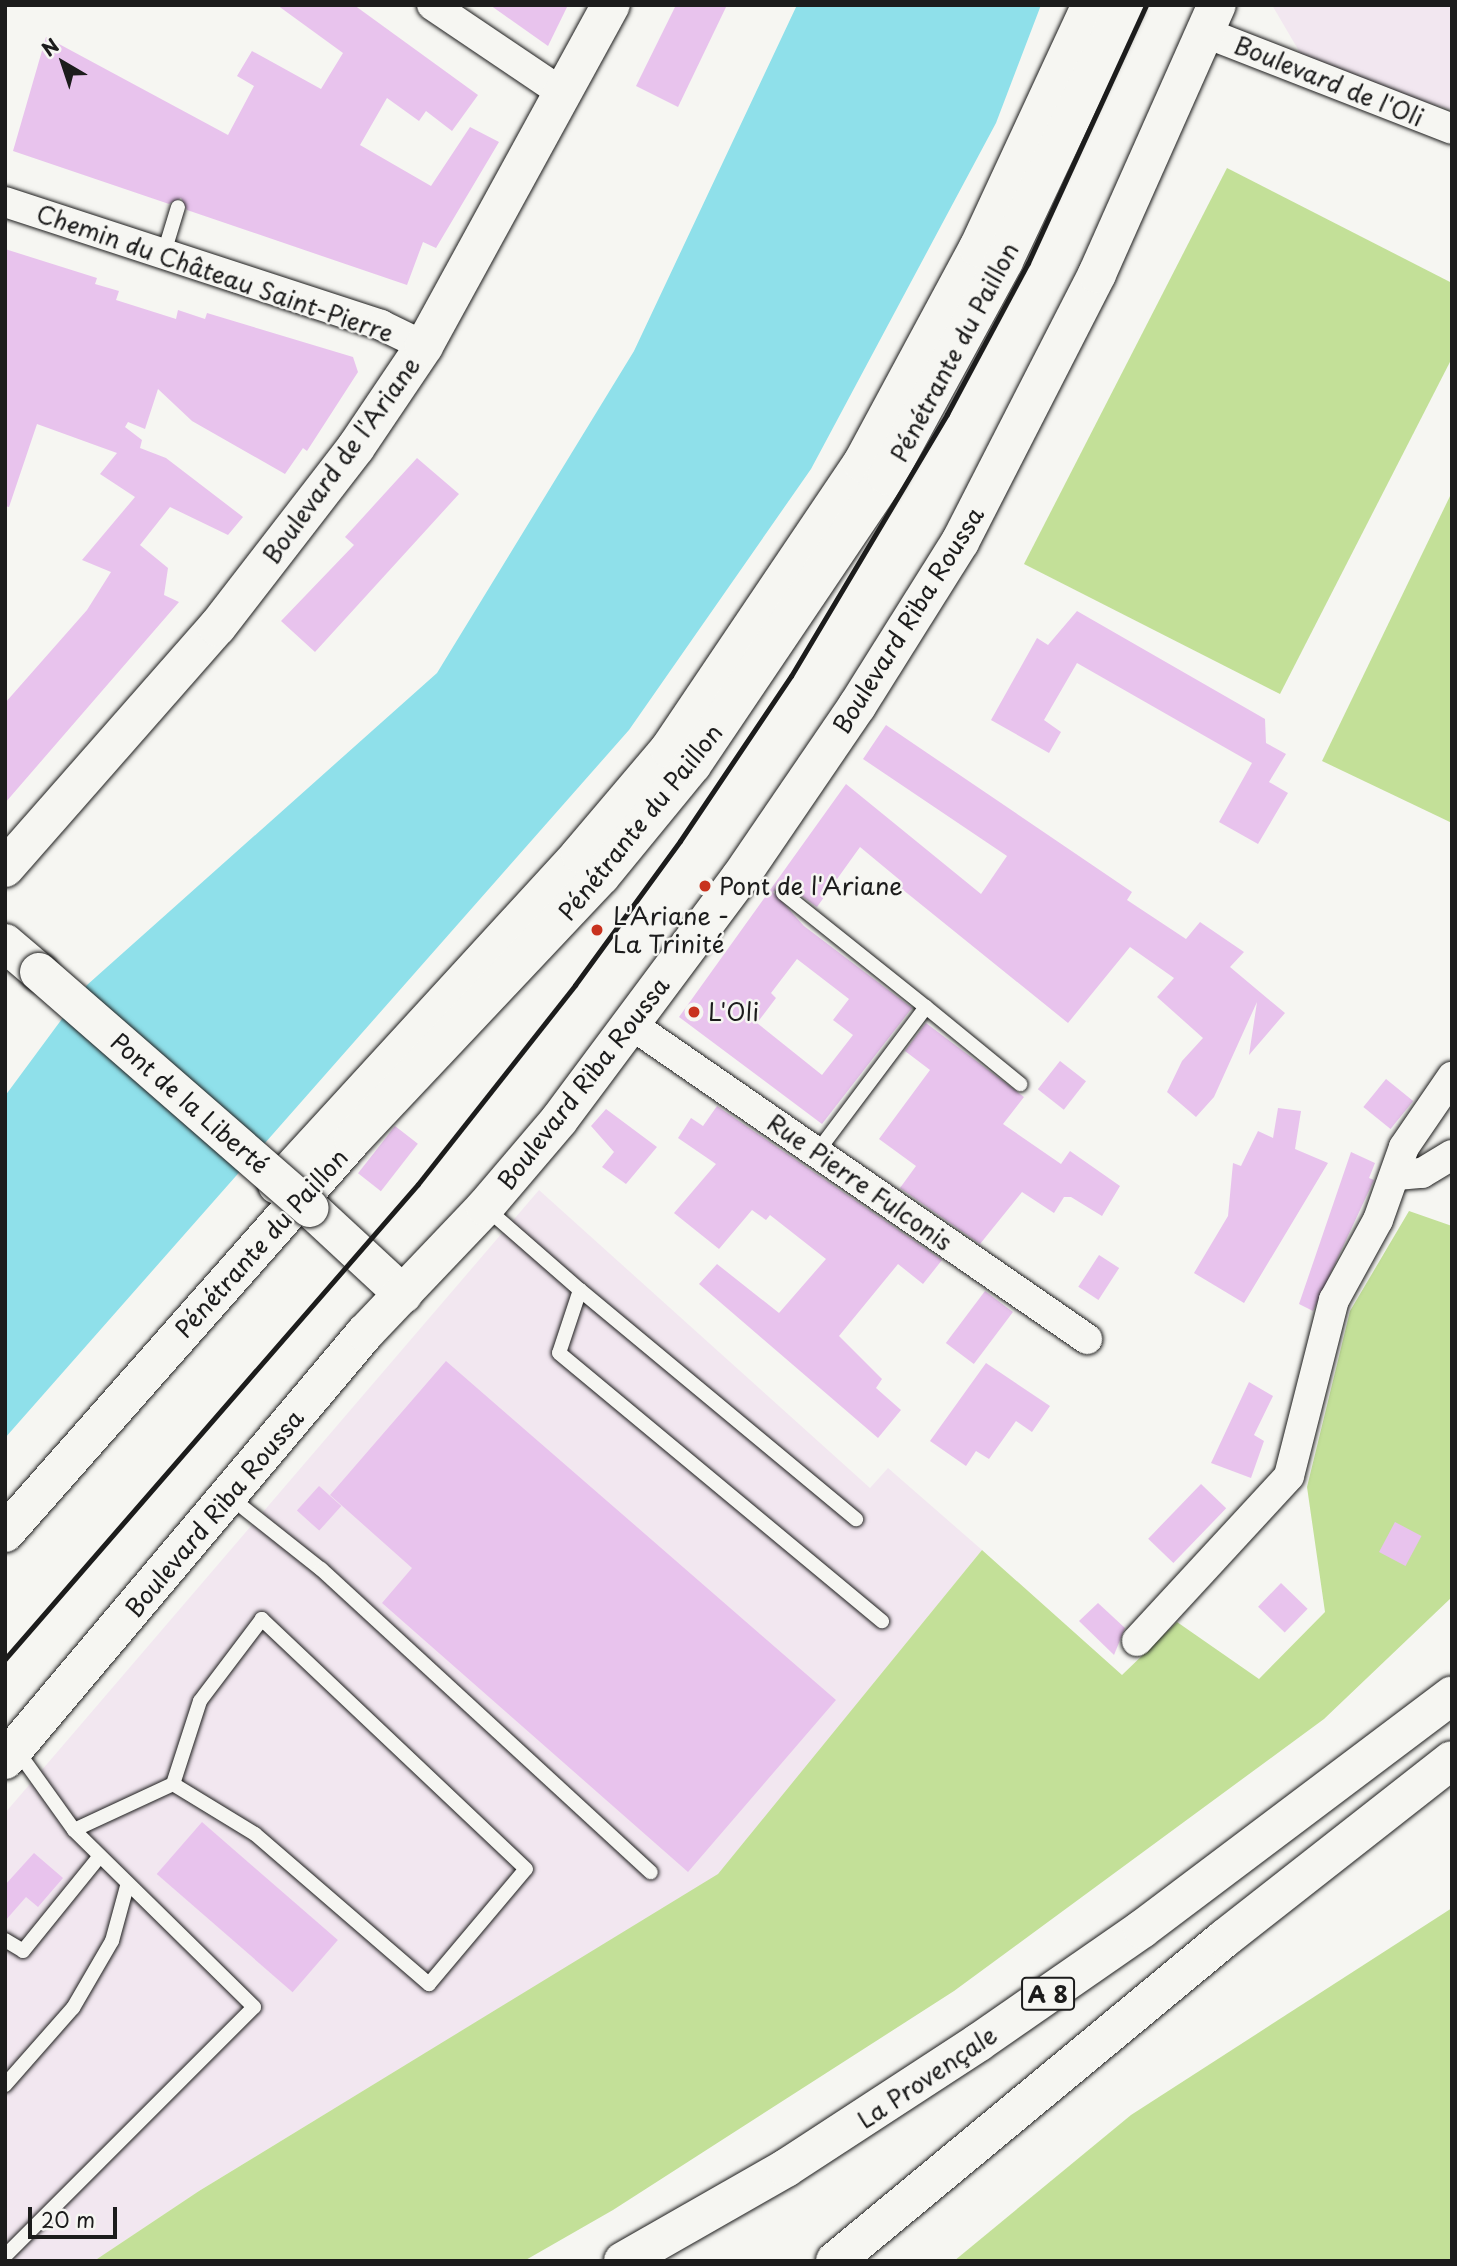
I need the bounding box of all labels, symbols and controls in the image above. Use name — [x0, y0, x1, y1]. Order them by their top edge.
north arrow — [28, 28, 98, 98]
street label: Boulevard de l'Oli — [1230, 30, 1428, 132]
text: N — [35, 31, 64, 62]
street label: Chemin du Château Saint-Pierre — [33, 198, 397, 348]
street label: Pénétrante du Paillon — [884, 237, 1024, 467]
street label: Boulevard de l'Ariane — [256, 351, 426, 569]
street label: Boulevard Riba Roussa — [826, 501, 990, 739]
street label: Pénétrante du Paillon — [552, 718, 728, 926]
place label: Pont de l'Ariane — [719, 872, 905, 900]
marker: Pont de l'Ariane — [697, 878, 713, 894]
place label: L'Ariane - La Trinité — [613, 902, 730, 958]
marker: L'Ariane - La Trinité — [587, 920, 607, 940]
street label: Boulevard Riba Roussa — [491, 971, 675, 1195]
place label: L'Oli — [708, 998, 759, 1026]
marker: L'Oli — [686, 1004, 702, 1020]
street label: Pont de la Liberté — [104, 1025, 276, 1181]
street label: Rue Pierre Fulconis — [762, 1107, 958, 1257]
street label: Pénétrante du Paillon — [168, 1142, 354, 1344]
street label: Boulevard Riba Roussa — [119, 1403, 309, 1623]
road number: A 8 — [1020, 1974, 1076, 2013]
street label: La Provençale — [852, 2020, 1002, 2134]
scale bar — [32, 2192, 121, 2236]
text: 20 m — [41, 2203, 95, 2235]

